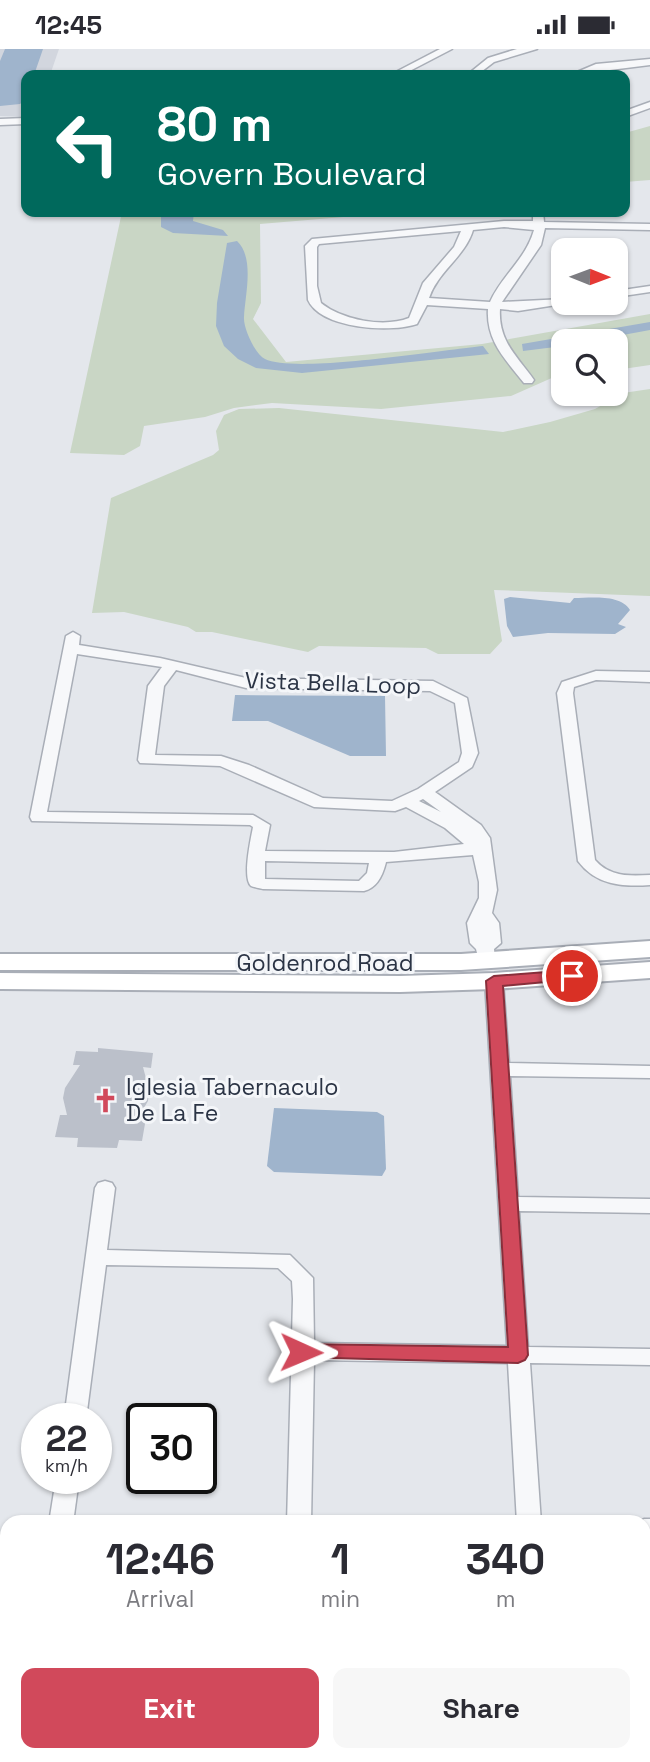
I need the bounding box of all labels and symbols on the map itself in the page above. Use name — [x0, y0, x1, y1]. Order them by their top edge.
north arrow — [551, 238, 628, 315]
street label: Vista Bella Loop — [244, 665, 422, 701]
pin — [542, 946, 602, 1006]
street label: Goldenrod Road — [236, 948, 414, 978]
place label: Iglesia Tabernaculo De La Fe — [126, 1072, 338, 1128]
church icon: Iglesia Tabernaculo De La Fe — [92, 1086, 120, 1114]
position arrow — [264, 1315, 338, 1389]
speed limit sign: 30 — [126, 1403, 217, 1494]

